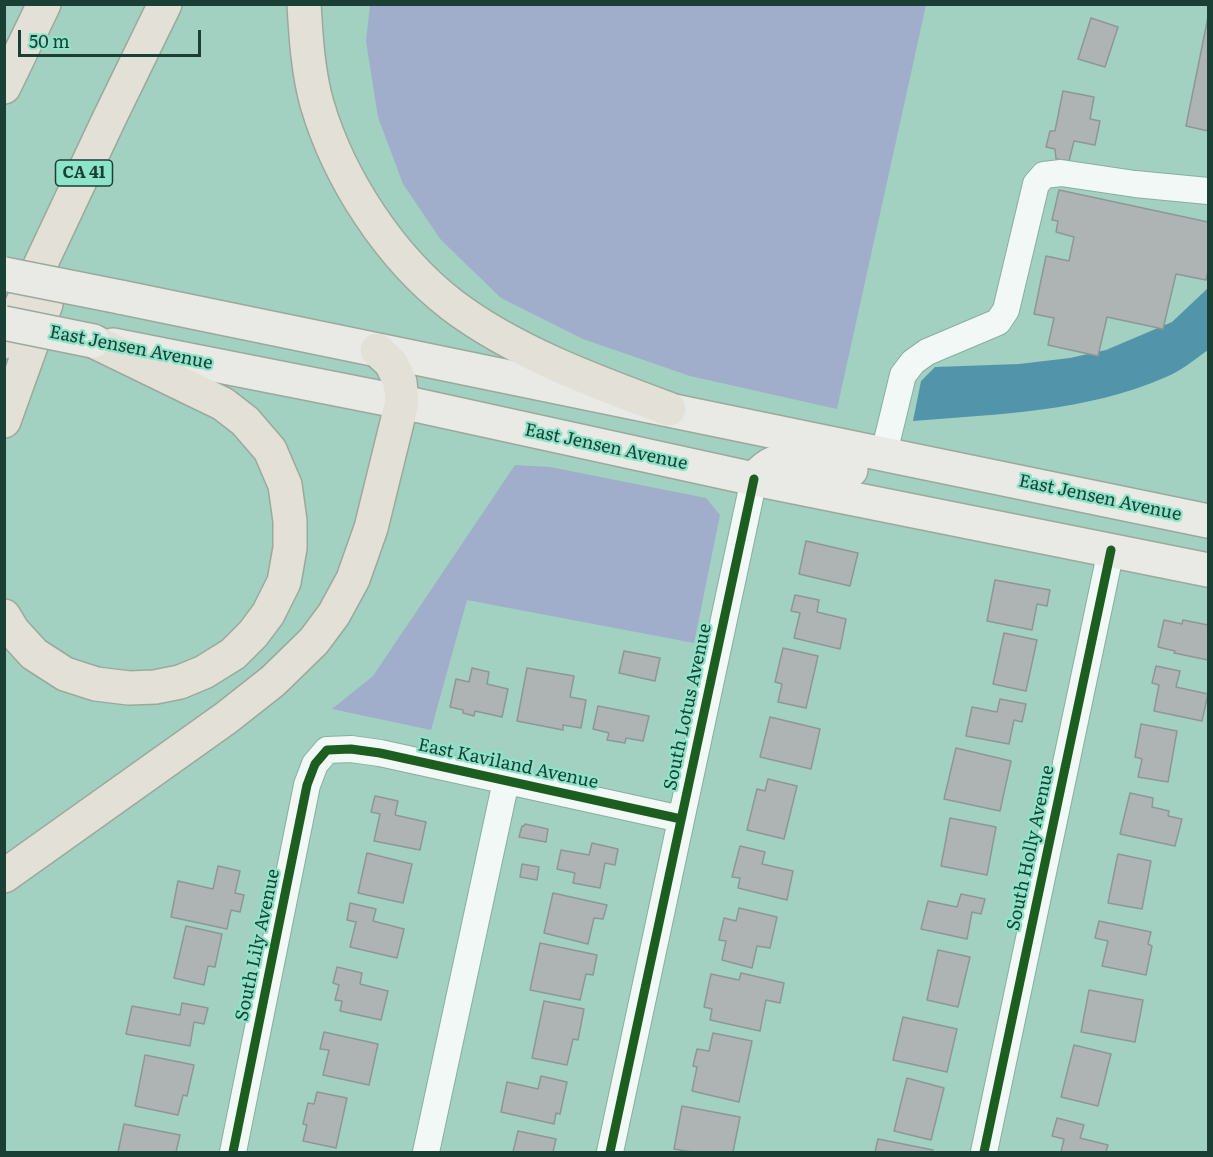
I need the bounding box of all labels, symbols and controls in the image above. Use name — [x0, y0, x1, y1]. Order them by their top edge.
scale bar — [21, 18, 204, 56]
text: 50 m — [29, 27, 70, 54]
road number: CA 41 — [56, 160, 112, 186]
street label: East Jensen Avenue — [47, 322, 215, 374]
street label: East Jensen Avenue — [523, 419, 689, 475]
street label: East Jensen Avenue — [1017, 470, 1183, 526]
street label: South Lotus Avenue — [660, 622, 716, 792]
street label: East Kaviland Avenue — [416, 734, 600, 794]
street label: South Holly Avenue — [1003, 763, 1059, 933]
street label: South Lily Avenue — [231, 867, 285, 1023]

